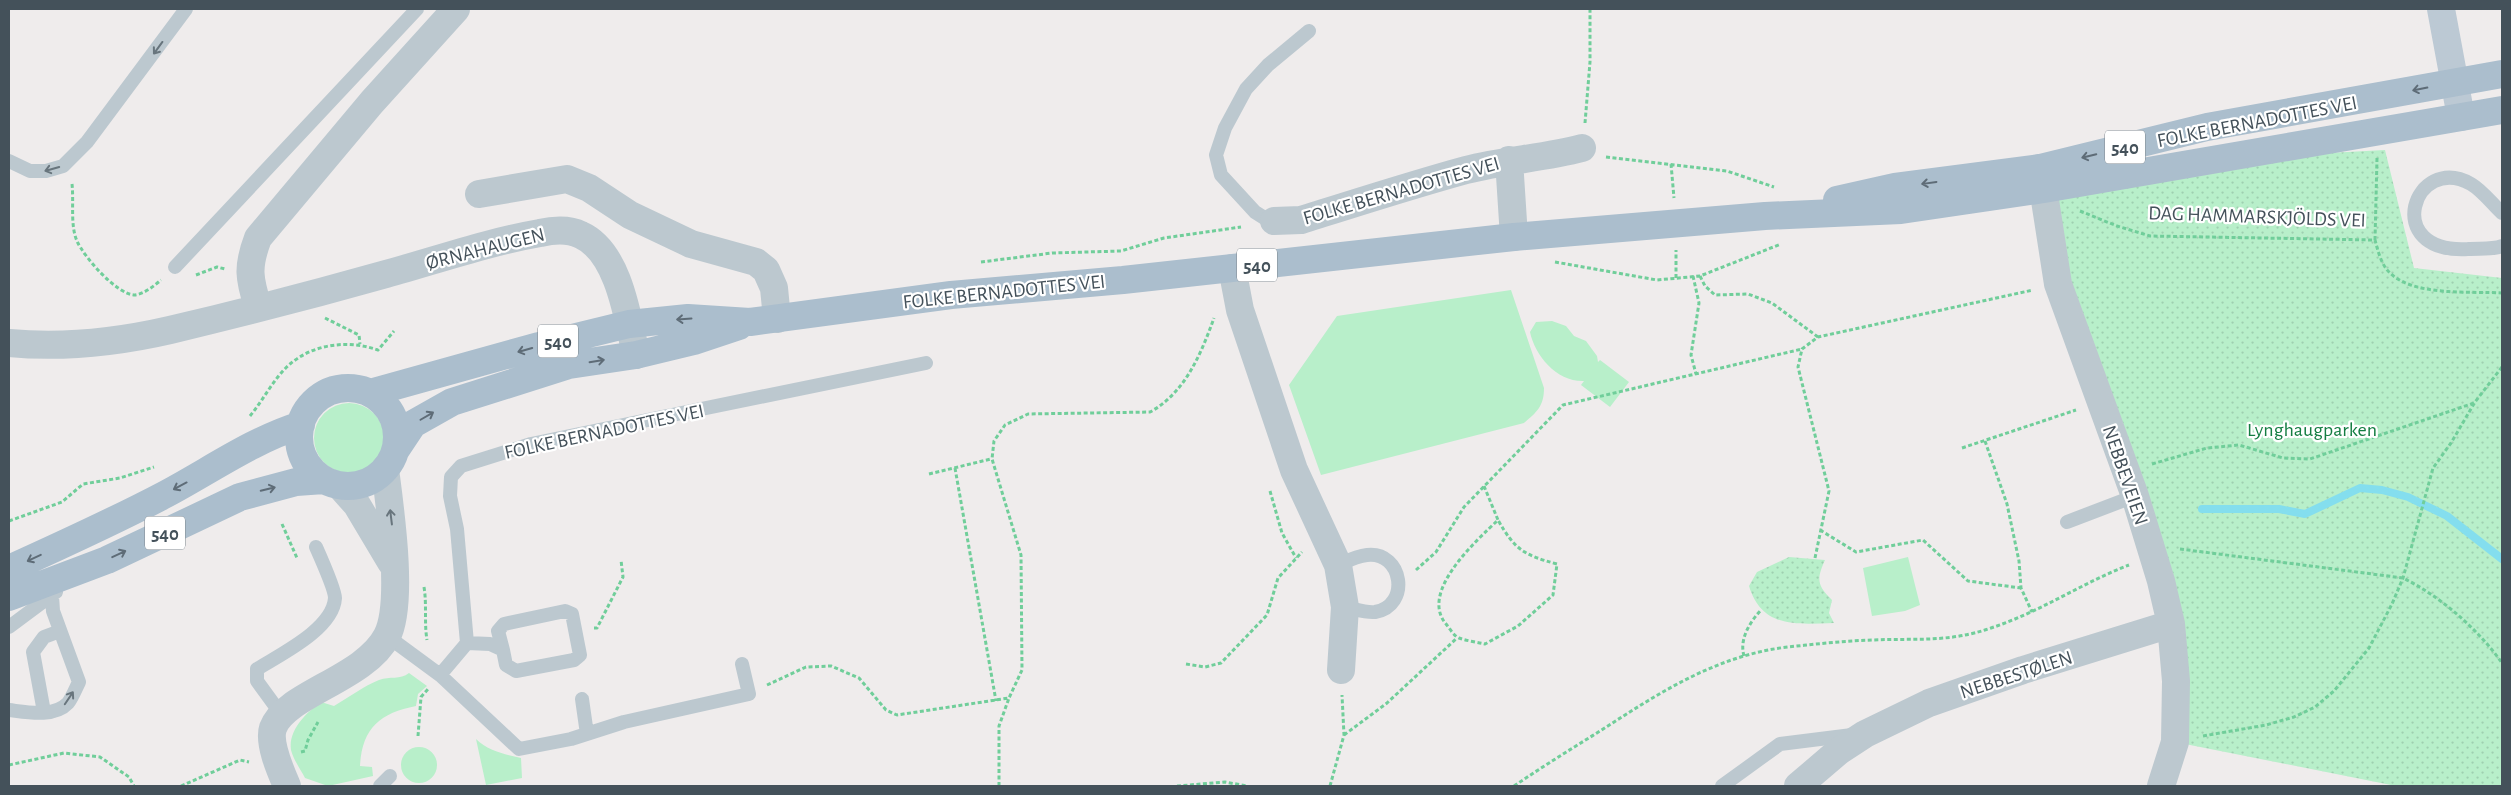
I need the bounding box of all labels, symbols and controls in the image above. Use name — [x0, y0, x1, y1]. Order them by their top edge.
one-way arrow — [152, 41, 163, 54]
one-way arrow — [2412, 85, 2428, 95]
street label: FOLKE BERNADOTTES VEI — [2155, 93, 2359, 151]
road number: 540 — [2105, 130, 2145, 163]
one-way arrow — [2082, 152, 2098, 161]
street label: FOLKE BERNADOTTES VEI — [1301, 153, 1502, 229]
one-way arrow — [44, 164, 60, 174]
one-way arrow — [1921, 178, 1937, 188]
street label: DAG HAMMARSKJÖLDS VEI — [2148, 203, 2366, 231]
street label: ØRNAHAUGEN — [424, 225, 547, 273]
road number: 540 — [1237, 248, 1277, 282]
street label: FOLKE BERNADOTTES VEI — [902, 271, 1106, 313]
one-way arrow — [676, 314, 692, 324]
road number: 540 — [538, 324, 578, 358]
one-way arrow — [517, 346, 533, 356]
one-way arrow — [589, 355, 605, 365]
street label: FOLKE BERNADOTTES VEI — [503, 401, 706, 463]
one-way arrow — [419, 410, 433, 420]
park label: Lynghaugparken — [2247, 420, 2377, 440]
street label: NEBBEVEIEN — [2099, 423, 2151, 528]
one-way arrow — [173, 482, 188, 492]
one-way arrow — [259, 484, 275, 493]
one-way arrow — [386, 510, 396, 526]
road number: 540 — [145, 516, 185, 550]
one-way arrow — [112, 549, 127, 559]
one-way arrow — [27, 553, 42, 563]
street label: NEBBESTØLEN — [1958, 647, 2075, 703]
one-way arrow — [64, 691, 75, 705]

